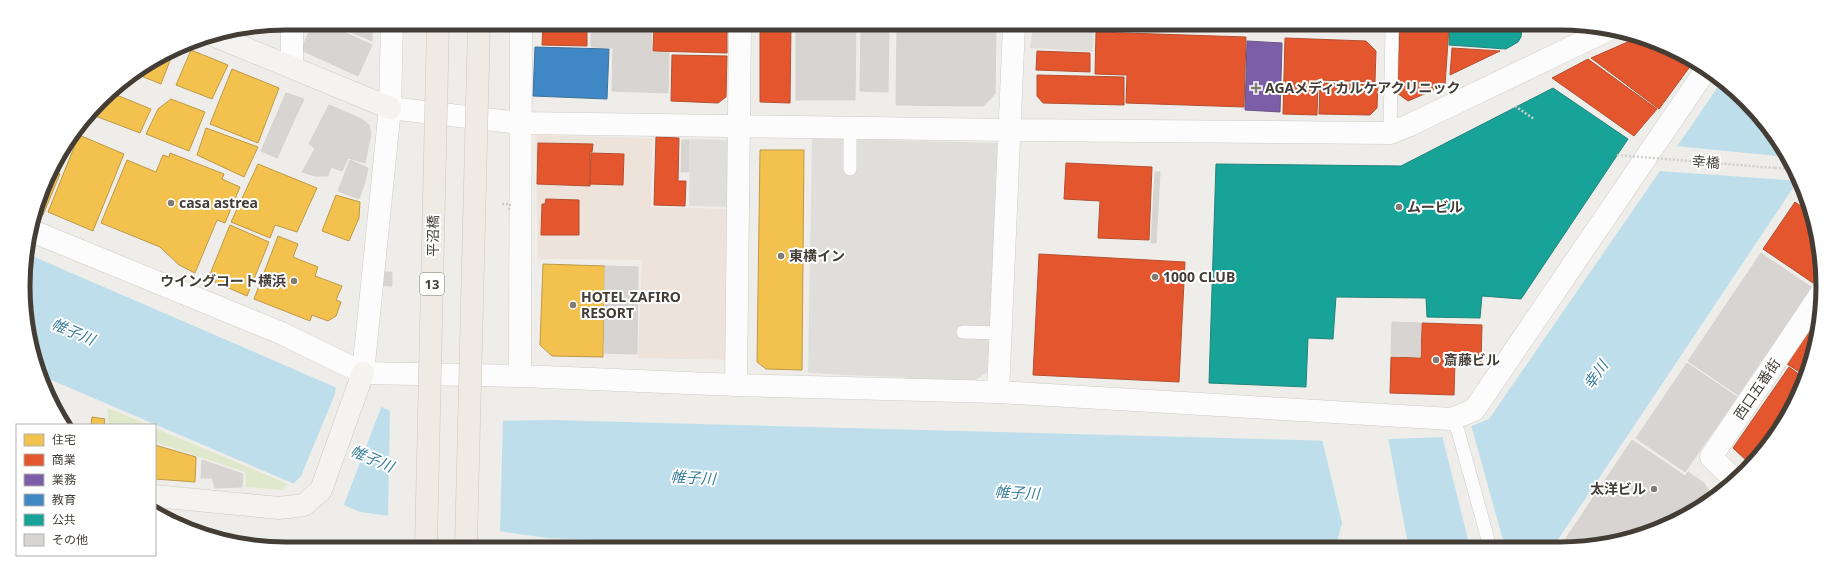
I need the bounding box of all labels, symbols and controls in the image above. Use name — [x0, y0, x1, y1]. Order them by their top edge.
place label: AGAメディカルケアクリニック — [1265, 78, 1461, 97]
marker: AGAメディカルケアクリニック — [1250, 82, 1262, 94]
street label: 幸橋 — [1691, 151, 1721, 172]
place label: casa astrea — [179, 193, 258, 212]
place label: ムービル — [1407, 197, 1463, 216]
marker: casa astrea — [166, 198, 176, 208]
marker: ムービル — [1394, 202, 1404, 212]
street label: 平沼橋 — [423, 215, 442, 257]
place label: 東横イン — [789, 246, 845, 265]
marker: 東横イン — [776, 251, 786, 261]
place label: 1000 CLUB — [1163, 267, 1235, 286]
place label: ウイングコート横浜 — [160, 271, 286, 290]
marker: 1000 CLUB — [1150, 272, 1160, 282]
road number: 13 — [420, 273, 444, 295]
marker: ウイングコート横浜 — [289, 276, 299, 286]
place label: HOTEL ZAFIRO RESORT — [581, 287, 681, 322]
marker: HOTEL ZAFIRO RESORT — [568, 300, 578, 310]
water label: 帷子川 — [49, 313, 100, 350]
place label: 斎藤ビル — [1444, 350, 1500, 369]
street label: 西口五番街 — [1729, 354, 1784, 423]
marker: 斎藤ビル — [1431, 355, 1441, 365]
water label: 幸川 — [1578, 355, 1613, 392]
legend — [16, 424, 156, 556]
text: 住宅 — [52, 431, 76, 448]
water label: 帷子川 — [348, 440, 399, 477]
text: 商業 — [52, 451, 76, 468]
water label: 帷子川 — [670, 466, 718, 488]
text: 業務 — [52, 471, 76, 488]
place label: 太洋ビル — [1590, 479, 1646, 498]
water label: 帷子川 — [994, 481, 1042, 503]
marker: 太洋ビル — [1649, 484, 1659, 494]
text: 教育 — [52, 491, 76, 508]
text: 公共 — [52, 511, 76, 528]
text: その他 — [52, 531, 88, 548]

